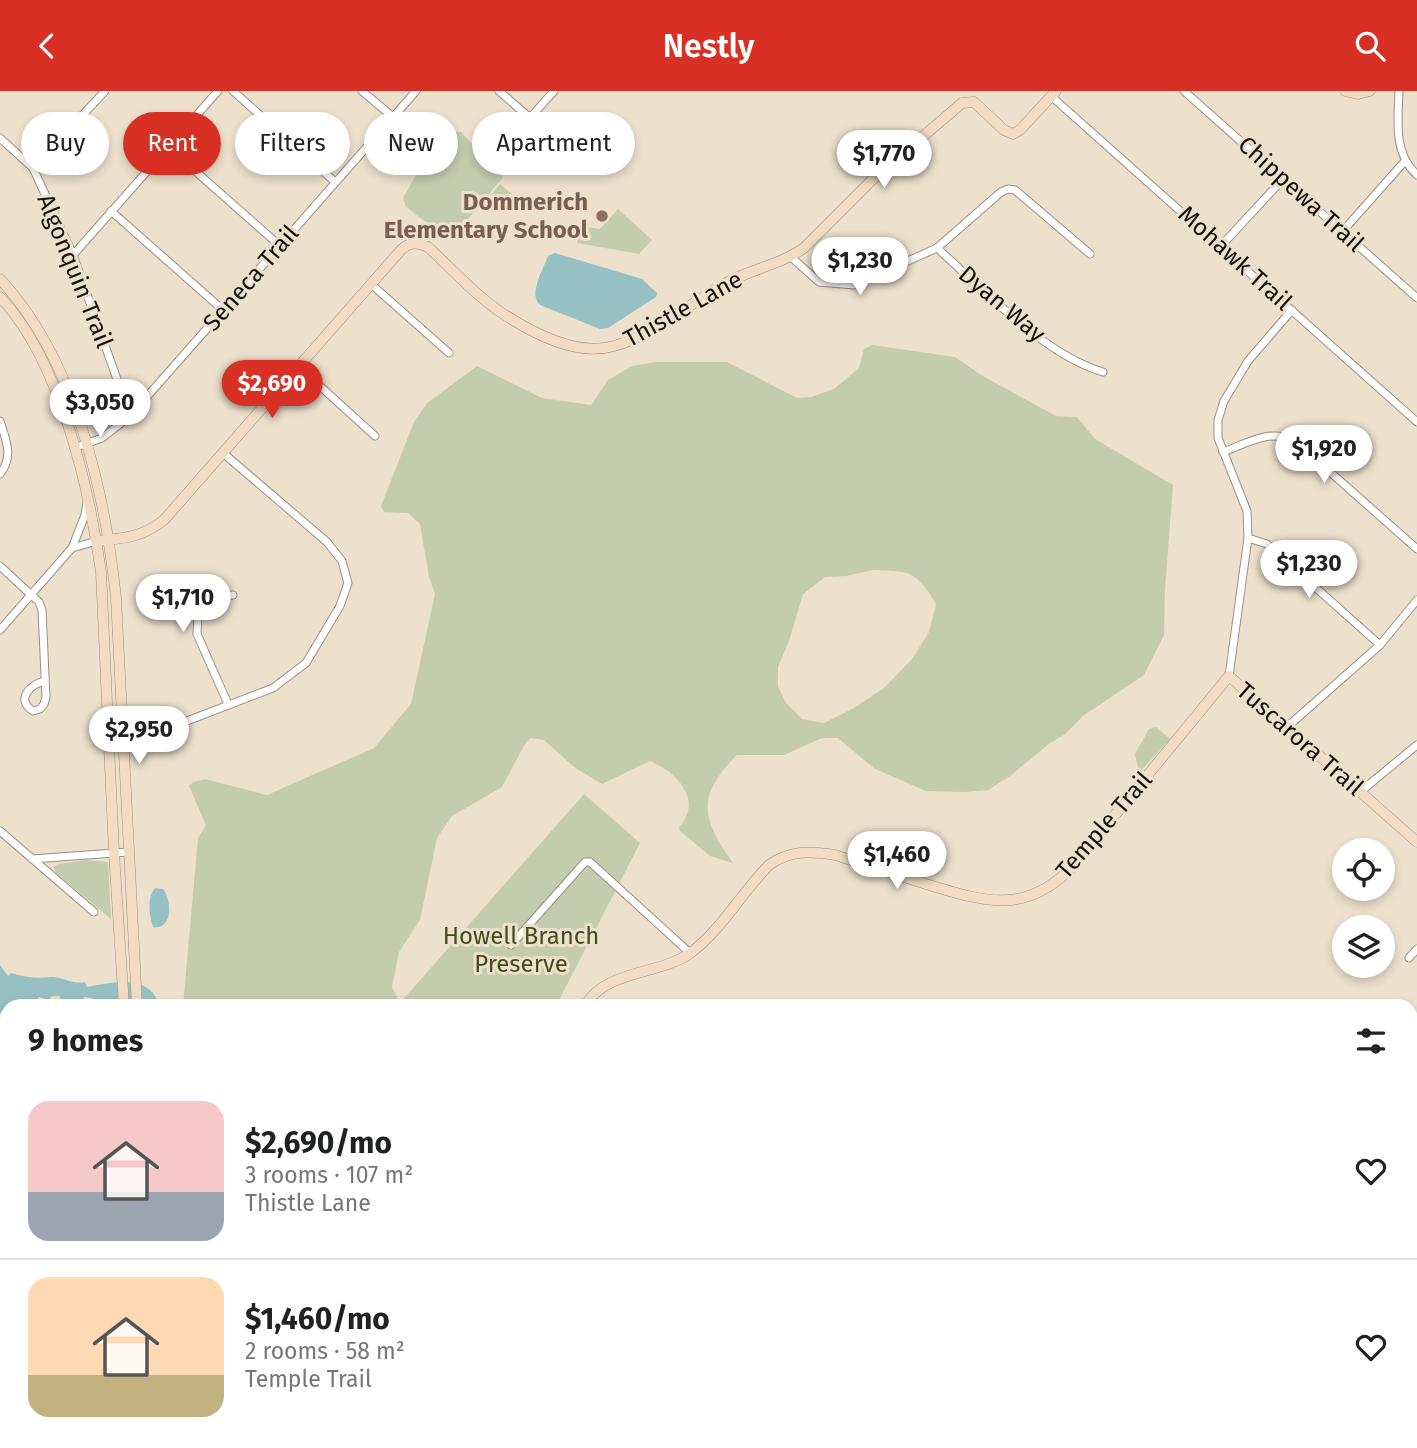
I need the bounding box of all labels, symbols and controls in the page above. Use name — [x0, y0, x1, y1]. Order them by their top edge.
icon: back — [28, 27, 66, 65]
text: Nestly — [663, 27, 754, 65]
icon: search — [1351, 27, 1389, 65]
chip: Buy — [21, 112, 109, 175]
chip: Rent — [123, 112, 221, 175]
chip: Filters — [235, 112, 350, 175]
chip: New — [364, 112, 458, 175]
chip: Apartment — [472, 112, 635, 175]
street label: Chippewa Trail — [1233, 130, 1369, 258]
pin: $1,770 — [827, 131, 941, 190]
text: $1,770 — [853, 139, 915, 167]
place label: Dommerich Elementary School — [384, 188, 589, 244]
street label: Algonquin Trail — [31, 190, 119, 352]
street label: Mohawk Trail — [1173, 200, 1297, 316]
marker: Dommerich Elementary School — [594, 208, 610, 224]
street label: Seneca Trail — [197, 219, 305, 337]
pin: $1,230 — [803, 237, 917, 297]
text: $1,230 — [827, 246, 893, 274]
street label: Dyan Way — [953, 260, 1051, 348]
street label: Thistle Lane — [619, 265, 747, 353]
pin: $2,690 — [215, 361, 329, 420]
text: $2,690 — [238, 369, 306, 397]
pin: $3,050 — [43, 379, 157, 439]
text: $3,050 — [65, 388, 135, 416]
pin: $1,920 — [1267, 425, 1381, 485]
text: $1,920 — [1291, 434, 1357, 462]
pin: $1,230 — [1252, 540, 1366, 600]
text: $1,230 — [1276, 549, 1342, 577]
pin: $1,710 — [126, 575, 240, 634]
text: $1,710 — [152, 583, 214, 611]
street label: Tuscarora Trail — [1231, 677, 1369, 801]
pin: $2,950 — [82, 707, 196, 766]
text: $2,950 — [105, 715, 173, 743]
street label: Temple Trail — [1050, 766, 1158, 884]
pin: $1,460 — [840, 831, 954, 891]
map controls — [1332, 838, 1395, 978]
button: locate — [1332, 838, 1395, 901]
text: $1,460 — [864, 840, 930, 868]
button: layers — [1332, 915, 1395, 978]
park label: Howell Branch Preserve — [443, 922, 599, 978]
icon: filters — [1352, 1022, 1390, 1060]
text: 9 homes — [28, 1023, 143, 1059]
text: $2,690/mo — [245, 1125, 392, 1161]
icon: home — [84, 1129, 168, 1213]
icon: heart — [1352, 1152, 1390, 1190]
text: 3 rooms · 107 m² — [245, 1161, 413, 1189]
text: Thistle Lane — [245, 1189, 371, 1217]
text: $1,460/mo — [245, 1301, 390, 1337]
icon: home — [84, 1305, 168, 1389]
icon: heart — [1352, 1328, 1390, 1366]
text: 2 rooms · 58 m² — [245, 1337, 405, 1365]
text: Temple Trail — [245, 1365, 372, 1393]

